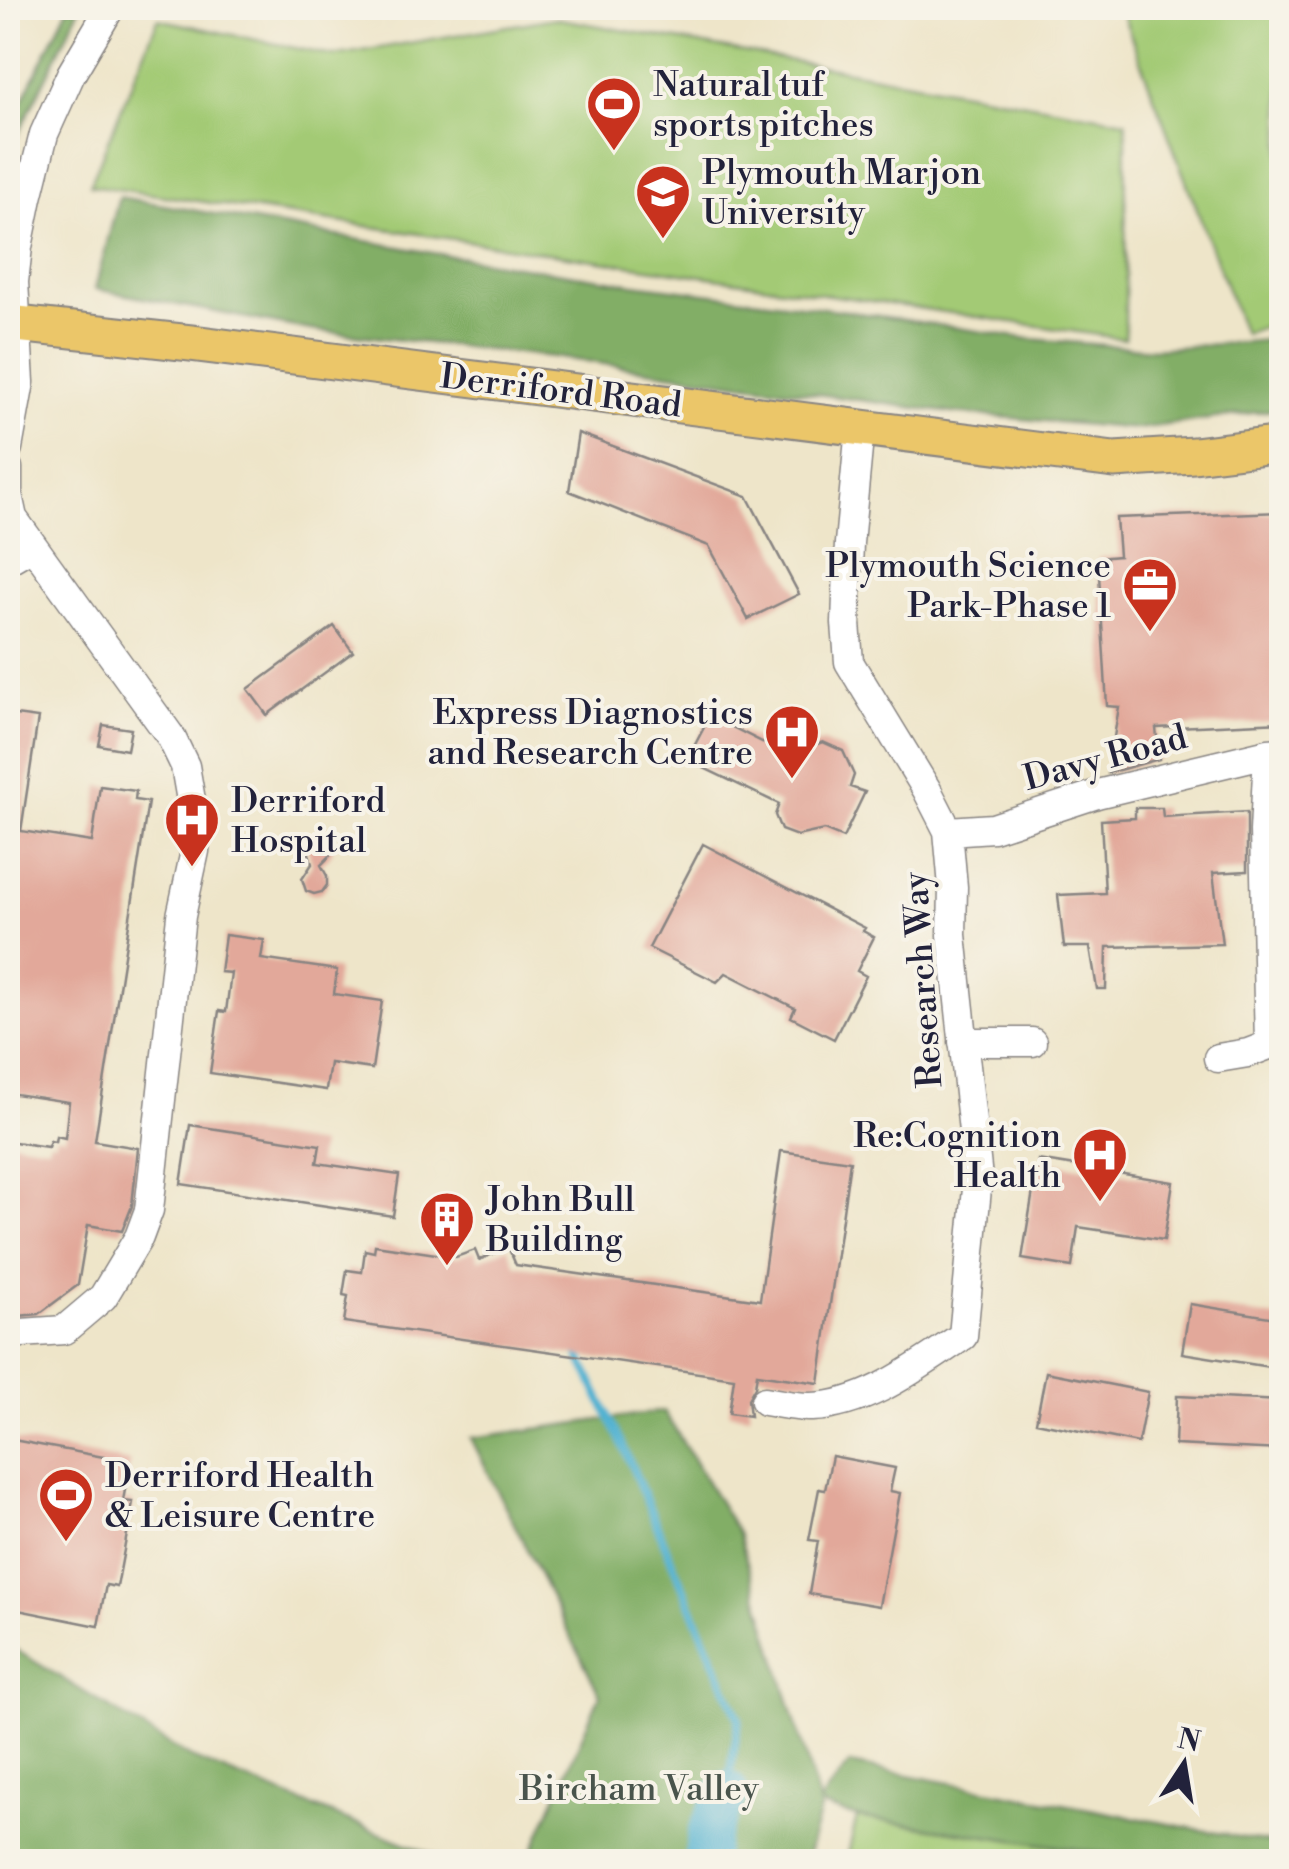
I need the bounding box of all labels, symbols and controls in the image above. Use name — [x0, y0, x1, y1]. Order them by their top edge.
place label: Natural tuf sports pitches — [653, 64, 874, 147]
sports icon: Natural tuf sports pitches — [584, 74, 644, 153]
place label: Plymouth Marjon University — [702, 152, 981, 235]
school or university icon: Plymouth Marjon University — [633, 162, 693, 241]
street label: Derriford Road — [438, 355, 684, 428]
place label: Plymouth Science Park-Phase 1 — [825, 545, 1111, 628]
office icon: Plymouth Science Park-Phase 1 — [1120, 555, 1180, 634]
place label: Express Diagnostics and Research Centre — [427, 692, 753, 775]
hospital icon: Express Diagnostics and Research Centre — [762, 702, 822, 781]
street label: Davy Road — [1019, 716, 1192, 801]
place label: Derriford Hospital — [231, 780, 386, 863]
hospital icon: Derriford Hospital — [162, 790, 222, 869]
street label: Research Way — [894, 869, 952, 1089]
place label: Re:Cognition Health — [853, 1115, 1061, 1198]
hospital icon: Re:Cognition Health — [1070, 1125, 1130, 1204]
place label: John Bull Building — [484, 1179, 635, 1262]
building icon: John Bull Building — [417, 1189, 477, 1268]
place label: Derriford Health & Leisure Centre — [105, 1455, 375, 1538]
sports icon: Derriford Health & Leisure Centre — [36, 1465, 96, 1544]
north arrow — [1134, 1714, 1234, 1814]
text: N — [1174, 1722, 1203, 1760]
park label: Bircham Valley — [518, 1768, 760, 1811]

